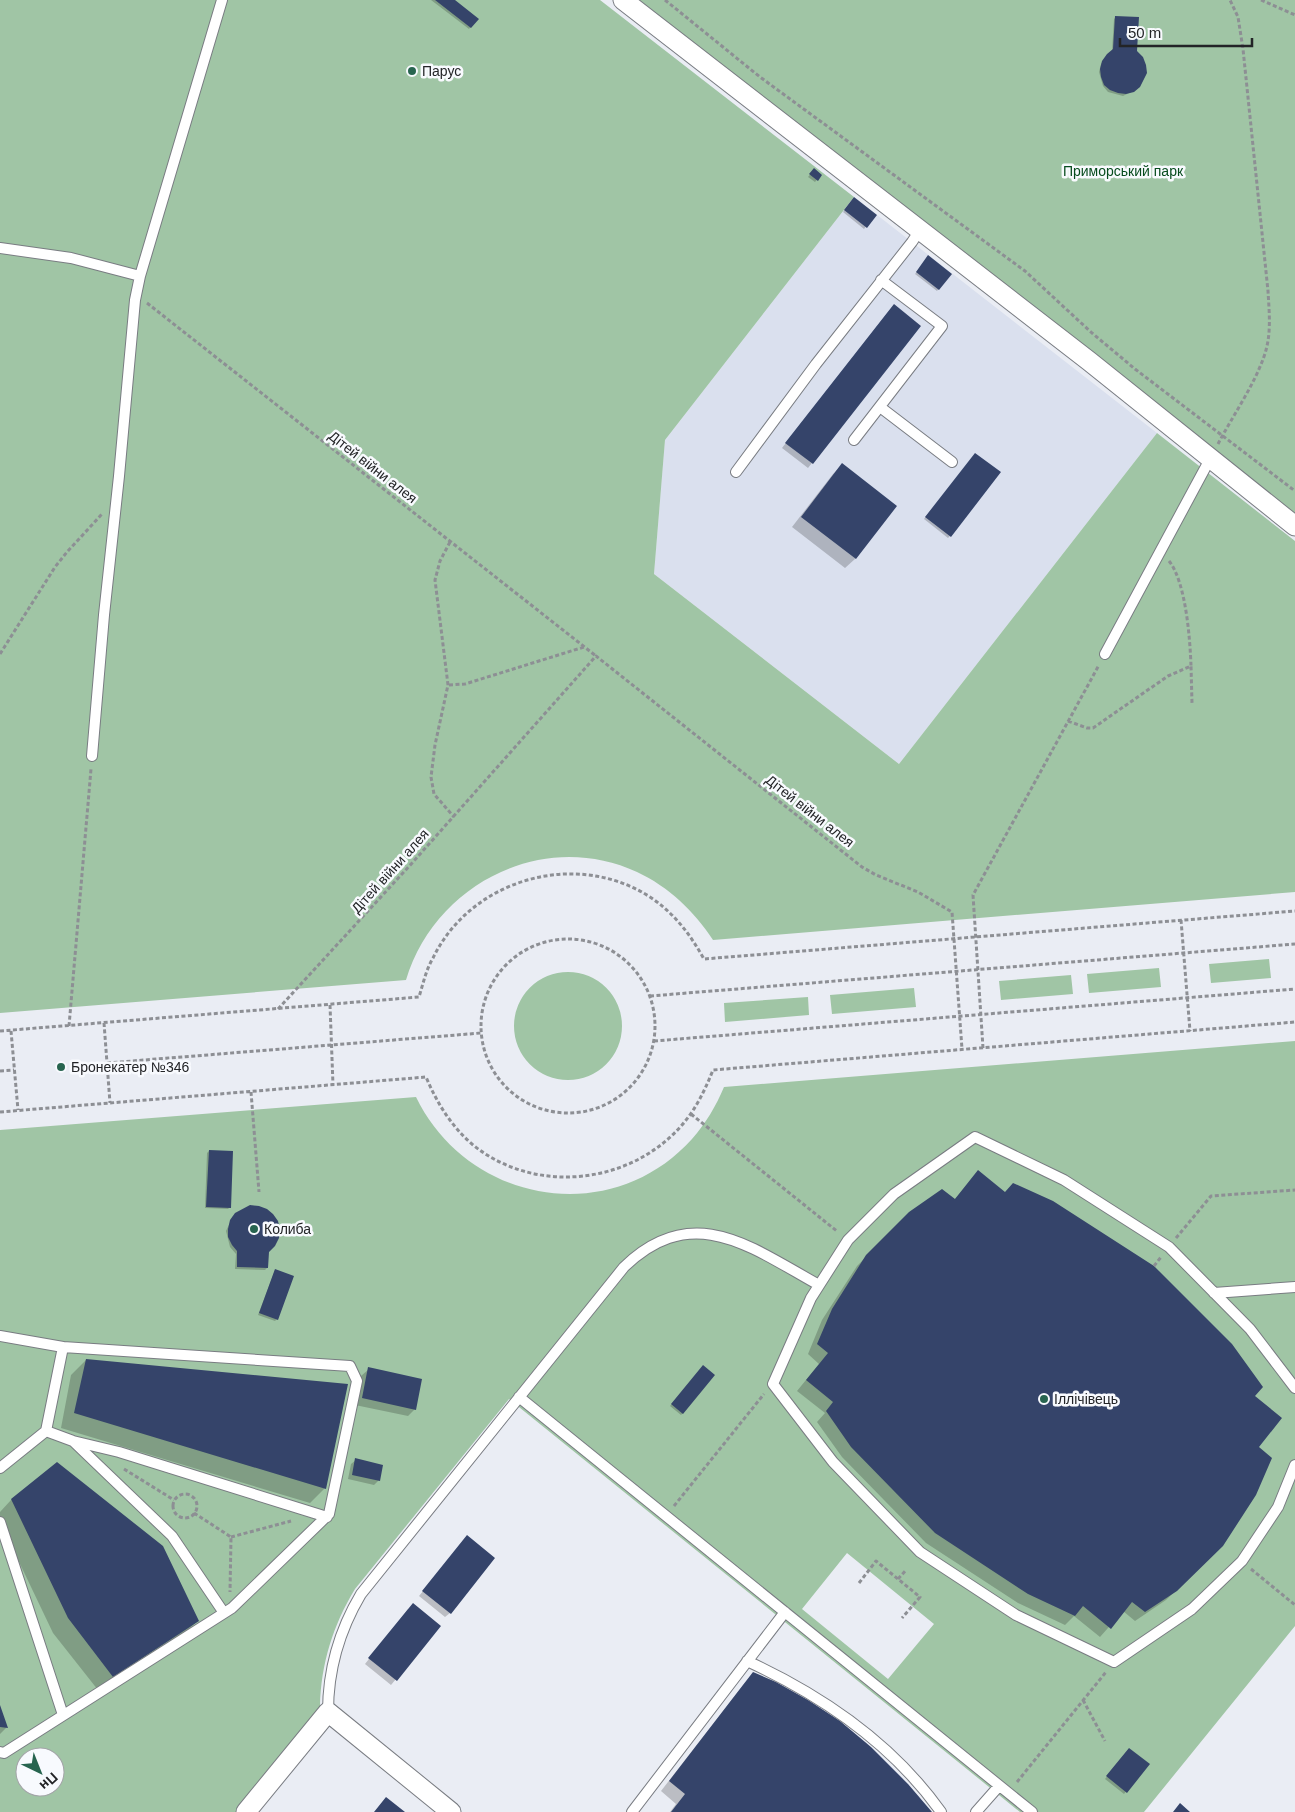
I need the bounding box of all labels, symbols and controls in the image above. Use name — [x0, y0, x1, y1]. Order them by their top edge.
scale bar — [1120, 15, 1252, 47]
text: 50 m — [1128, 24, 1161, 41]
place label: Парус — [422, 63, 461, 79]
marker: Парус — [406, 65, 418, 77]
park label: Приморський парк — [1063, 163, 1184, 179]
street label: Дітей війни алея — [326, 428, 420, 506]
street label: Дітей війни алея — [763, 772, 857, 850]
street label: Дітей війни алея — [348, 826, 432, 916]
place label: Бронекатер №346 — [71, 1059, 189, 1075]
marker: Бронекатер №346 — [55, 1061, 67, 1073]
place label: Колиба — [264, 1221, 311, 1237]
marker: Колиба — [248, 1223, 260, 1235]
place label: Іллічівець — [1054, 1391, 1118, 1407]
marker: Іллічівець — [1038, 1393, 1050, 1405]
north arrow — [15, 1747, 65, 1797]
text: Пн — [37, 1769, 61, 1794]

